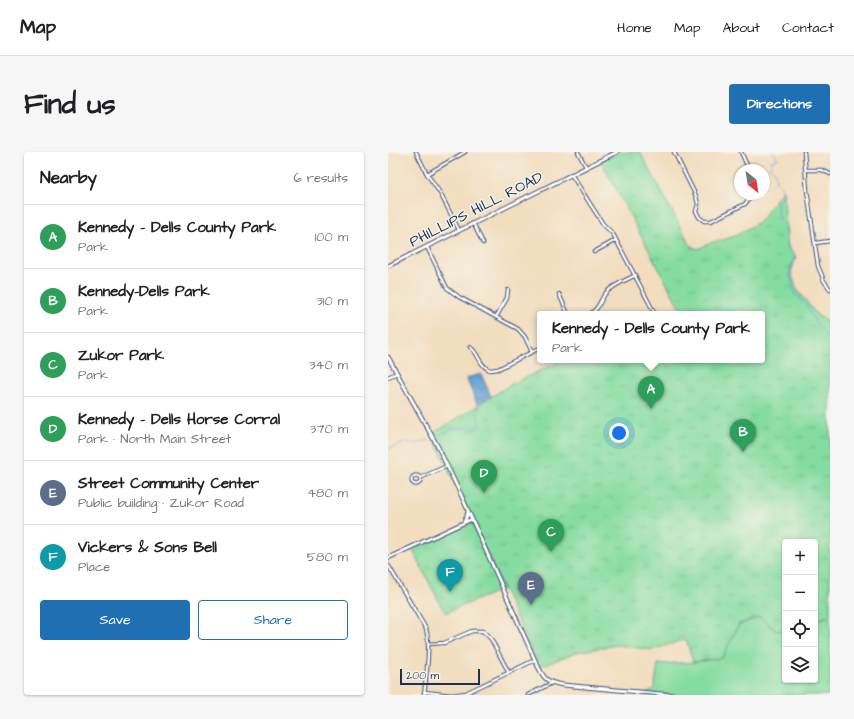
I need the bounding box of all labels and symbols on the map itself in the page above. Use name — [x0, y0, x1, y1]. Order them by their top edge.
north arrow — [734, 164, 770, 200]
street label: PHILLIPS HILL ROAD — [406, 167, 547, 252]
pin: A — [638, 376, 664, 409]
pin: B — [730, 419, 756, 452]
your location — [609, 423, 629, 443]
pin: D — [471, 460, 497, 493]
pin: C — [538, 519, 564, 552]
pin: F — [437, 559, 463, 592]
pin: E — [518, 572, 544, 605]
scale bar — [400, 667, 480, 686]

